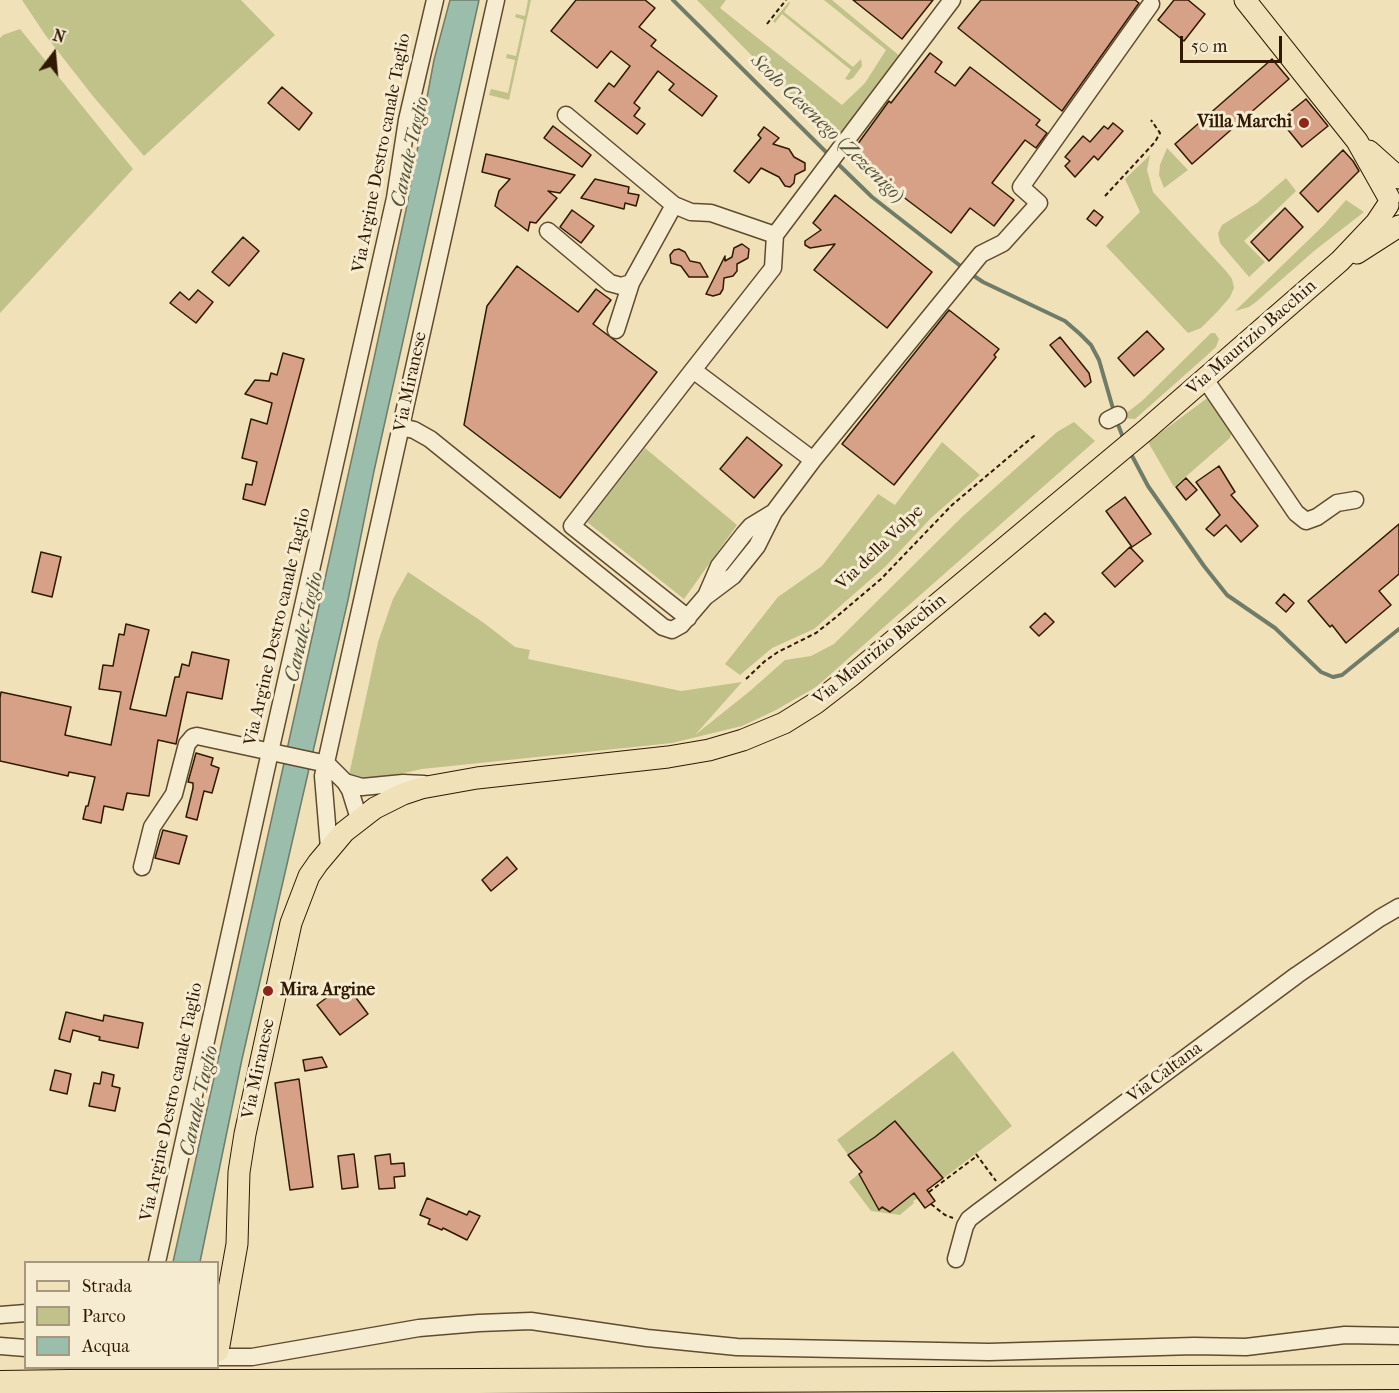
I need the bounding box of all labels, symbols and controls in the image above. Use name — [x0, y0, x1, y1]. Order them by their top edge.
north arrow — [24, 24, 84, 84]
scale bar — [1183, 24, 1285, 62]
text: N — [51, 25, 68, 47]
street label: Via Argine Destro canale Taglio — [348, 32, 416, 274]
text: 50 m — [1191, 36, 1227, 57]
water label: Scolo Cesenego (Zezenigo) — [745, 49, 909, 209]
water label: Canale Taglio — [387, 94, 435, 210]
place label: Villa Marchi — [1197, 112, 1292, 134]
marker: Villa Marchi — [1297, 116, 1311, 130]
street label: Via Maurizio Bacchin — [1183, 276, 1321, 400]
street label: Via Miranese — [390, 330, 432, 434]
street label: Via della Volpe — [832, 501, 928, 595]
street label: Via Argine Destro canale Taglio — [240, 506, 316, 748]
water label: Canale Taglio — [281, 569, 329, 685]
street label: Via Maurizio Bacchin — [809, 590, 951, 710]
place label: Mira Argine — [280, 980, 375, 1002]
street label: Via Argine Destro canale Taglio — [136, 981, 208, 1223]
marker: Mira Argine — [261, 984, 275, 998]
street label: Via Miranese — [238, 1017, 280, 1121]
street label: Via Caltana — [1123, 1038, 1207, 1108]
water label: Canale Taglio — [176, 1043, 224, 1159]
legend — [24, 1261, 219, 1369]
text: Strada — [82, 1276, 132, 1297]
text: Parco — [82, 1306, 126, 1327]
text: Acqua — [82, 1336, 129, 1357]

